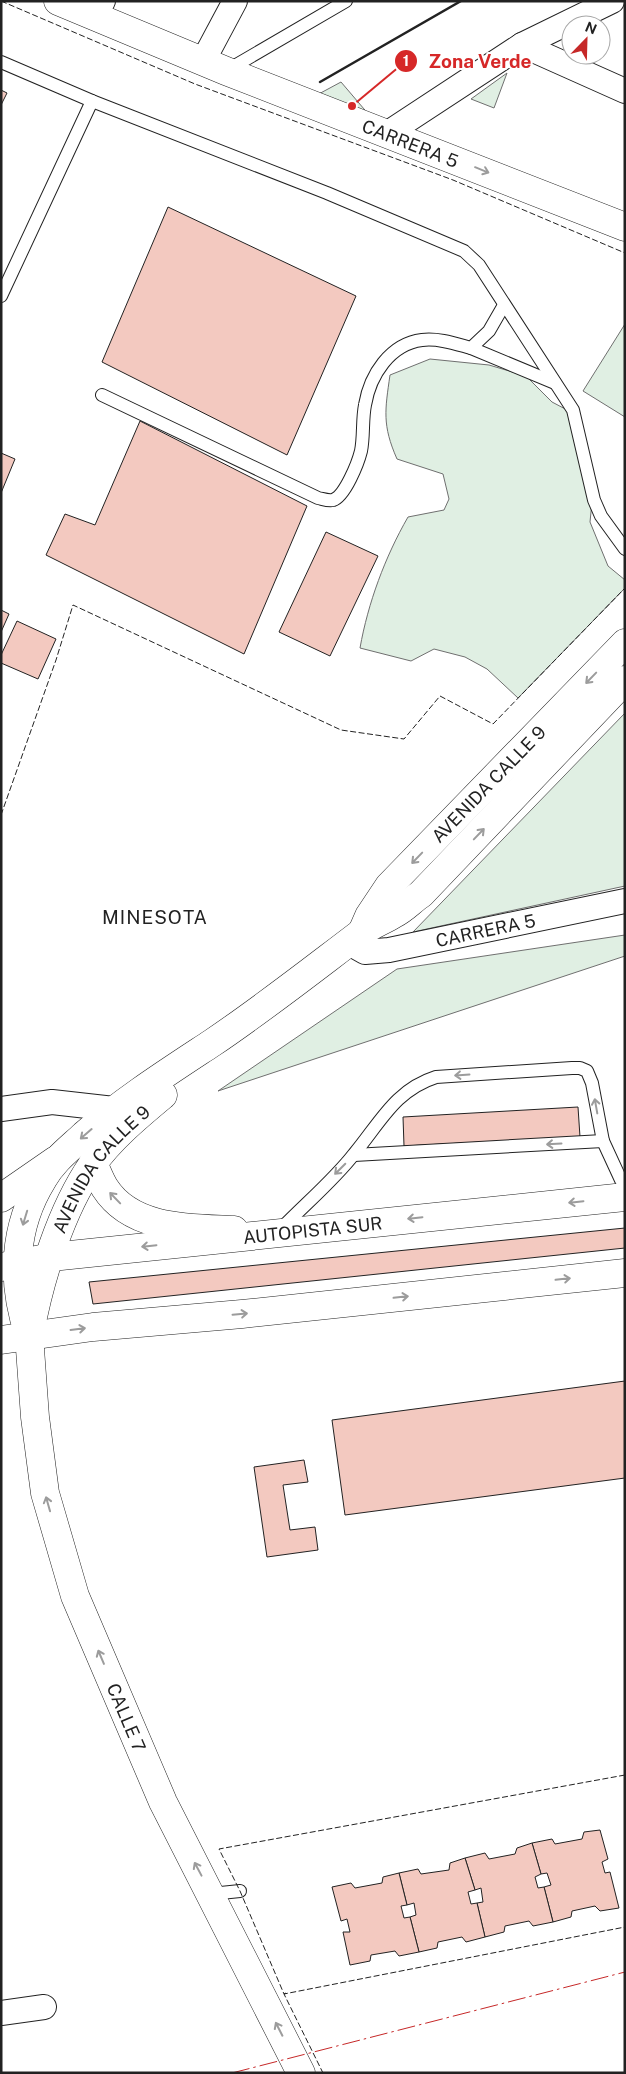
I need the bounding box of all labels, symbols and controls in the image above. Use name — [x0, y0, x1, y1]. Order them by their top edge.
north arrow — [561, 15, 611, 65]
text: N — [583, 19, 599, 38]
callout: Zona Verde — [393, 44, 542, 78]
text: Zona Verde — [429, 50, 532, 72]
text: 1 — [403, 52, 409, 69]
street label: CARRERA 5 — [359, 115, 462, 171]
one-way arrow — [474, 166, 489, 175]
one-way arrow — [585, 672, 597, 684]
street label: AVENIDA CALLE 9 — [427, 721, 550, 847]
one-way arrow — [473, 827, 485, 840]
one-way arrow — [411, 851, 423, 864]
district label: MINESOTA — [102, 906, 208, 928]
street label: CARRERA 5 — [434, 909, 537, 951]
one-way arrow — [454, 1070, 470, 1080]
one-way arrow — [591, 1099, 601, 1115]
street label: AVENIDA CALLE 9 — [48, 1101, 154, 1236]
one-way arrow — [79, 1128, 92, 1140]
one-way arrow — [546, 1140, 562, 1149]
one-way arrow — [334, 1163, 346, 1175]
one-way arrow — [108, 1192, 121, 1204]
one-way arrow — [569, 1197, 585, 1207]
one-way arrow — [20, 1210, 29, 1226]
street label: AUTOPISTA SUR — [242, 1212, 383, 1247]
one-way arrow — [407, 1213, 423, 1223]
one-way arrow — [141, 1241, 157, 1251]
one-way arrow — [554, 1274, 570, 1284]
one-way arrow — [393, 1292, 409, 1302]
one-way arrow — [231, 1309, 247, 1319]
one-way arrow — [70, 1324, 86, 1334]
one-way arrow — [43, 1496, 53, 1512]
one-way arrow — [96, 1650, 106, 1665]
street label: CALLE 7 — [103, 1680, 151, 1755]
one-way arrow — [193, 1861, 203, 1876]
one-way arrow — [274, 2022, 284, 2037]

